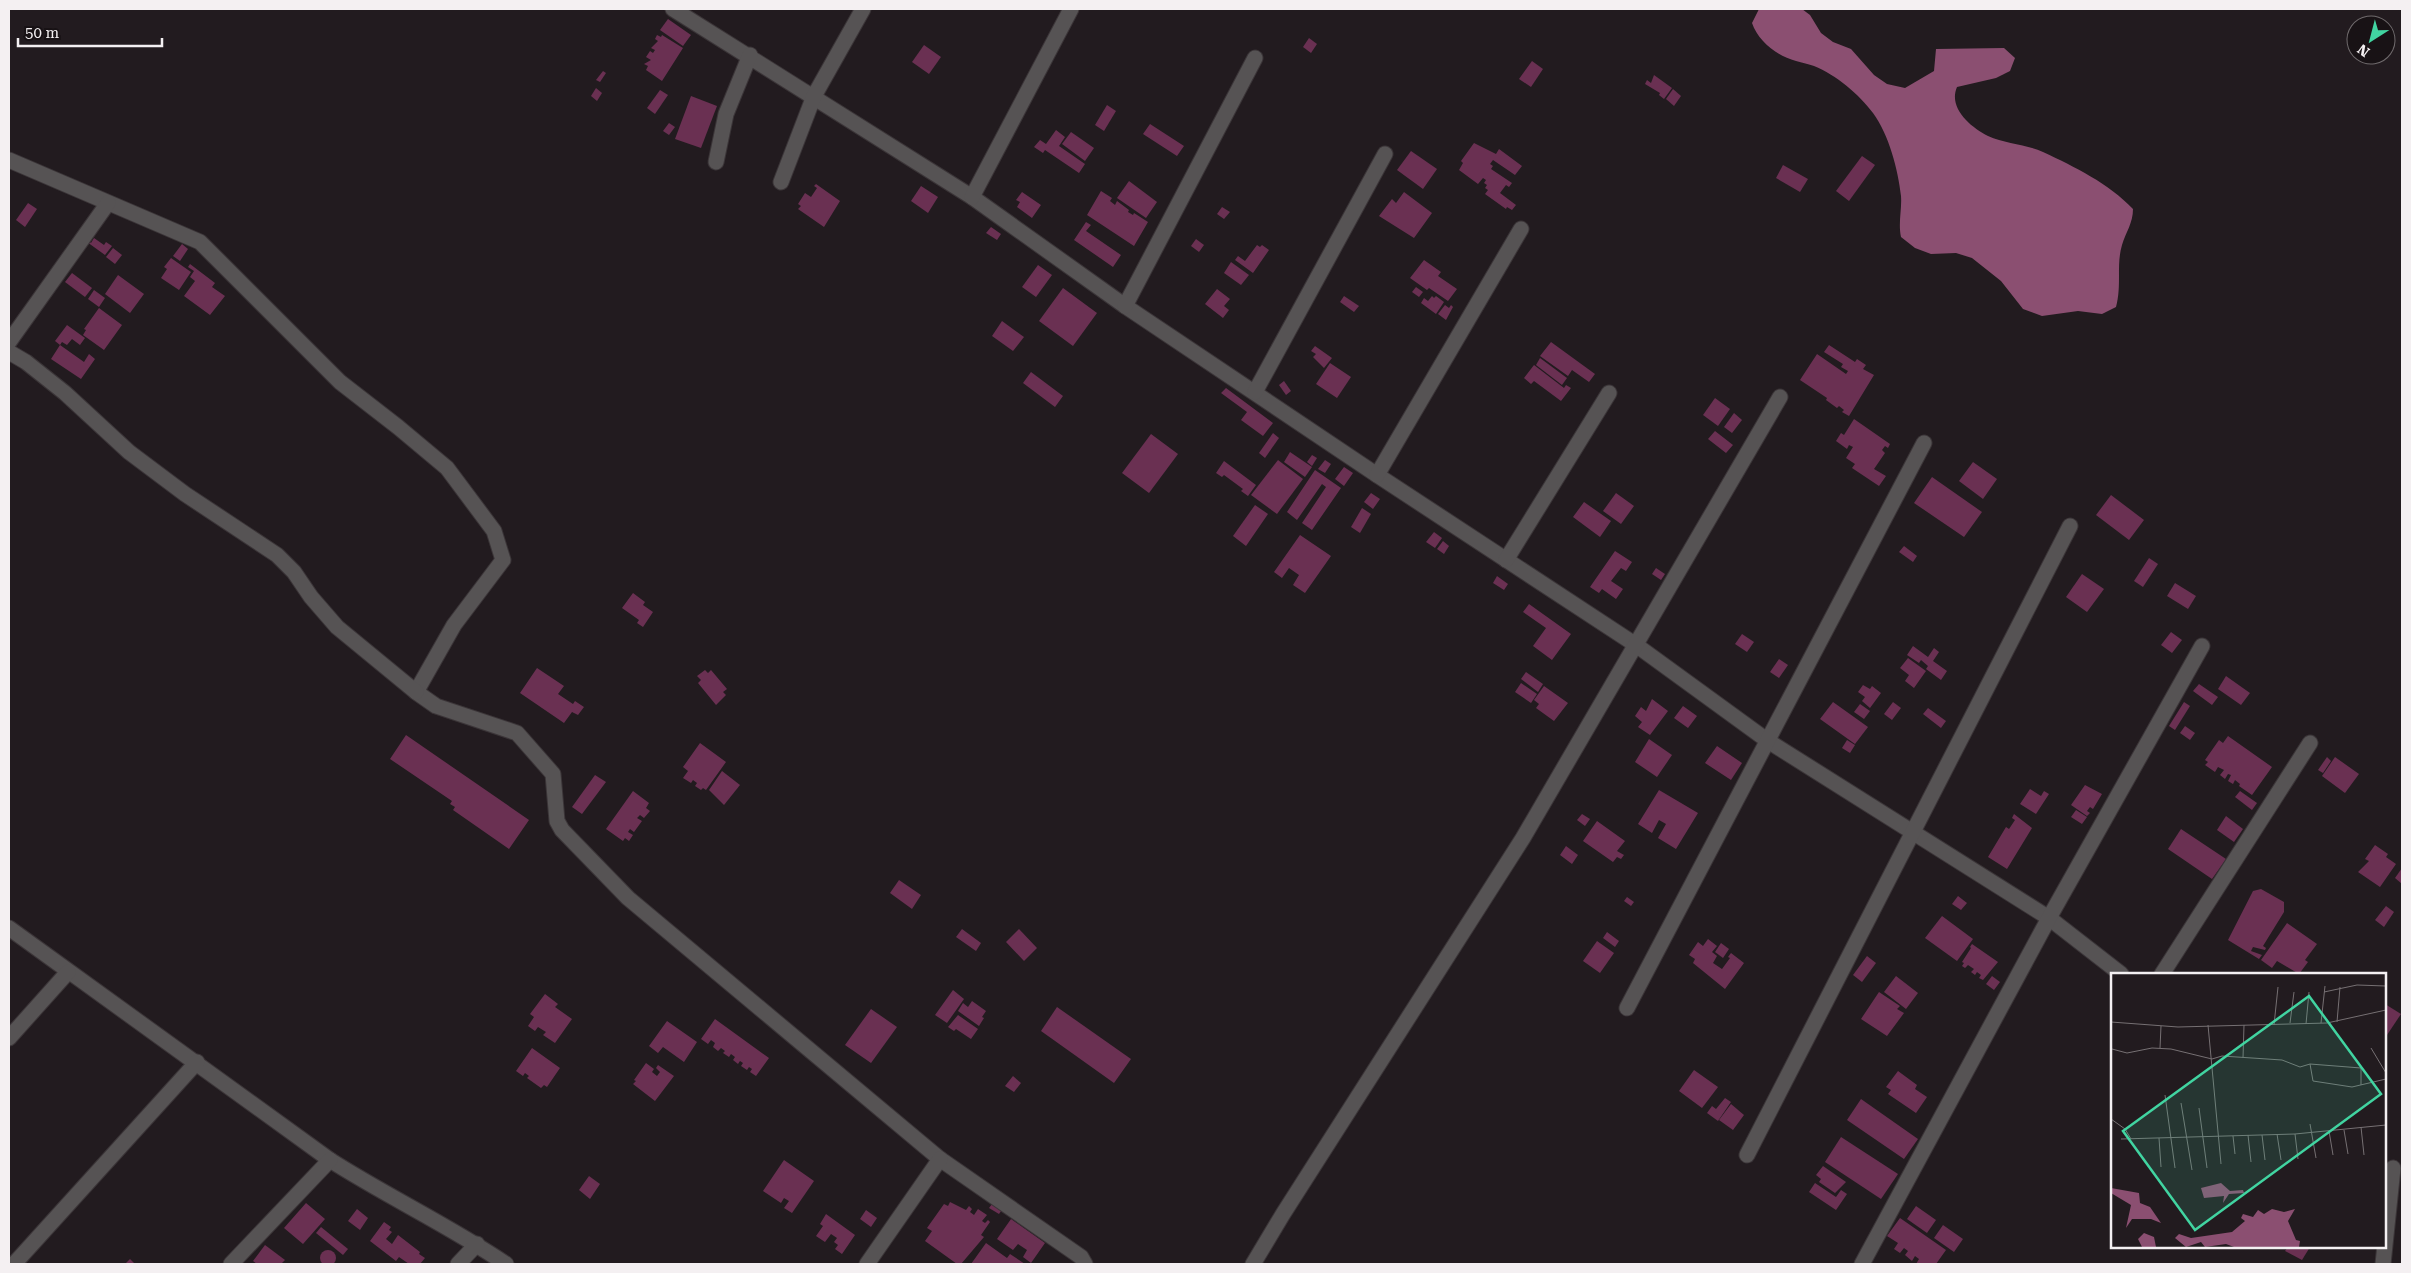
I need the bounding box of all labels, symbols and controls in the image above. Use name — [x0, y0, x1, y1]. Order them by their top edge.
scale bar — [18, 15, 161, 47]
north arrow — [2346, 15, 2396, 65]
text: 50 m — [25, 24, 60, 42]
text: N — [2354, 41, 2372, 60]
inset map — [2111, 973, 2386, 1248]

